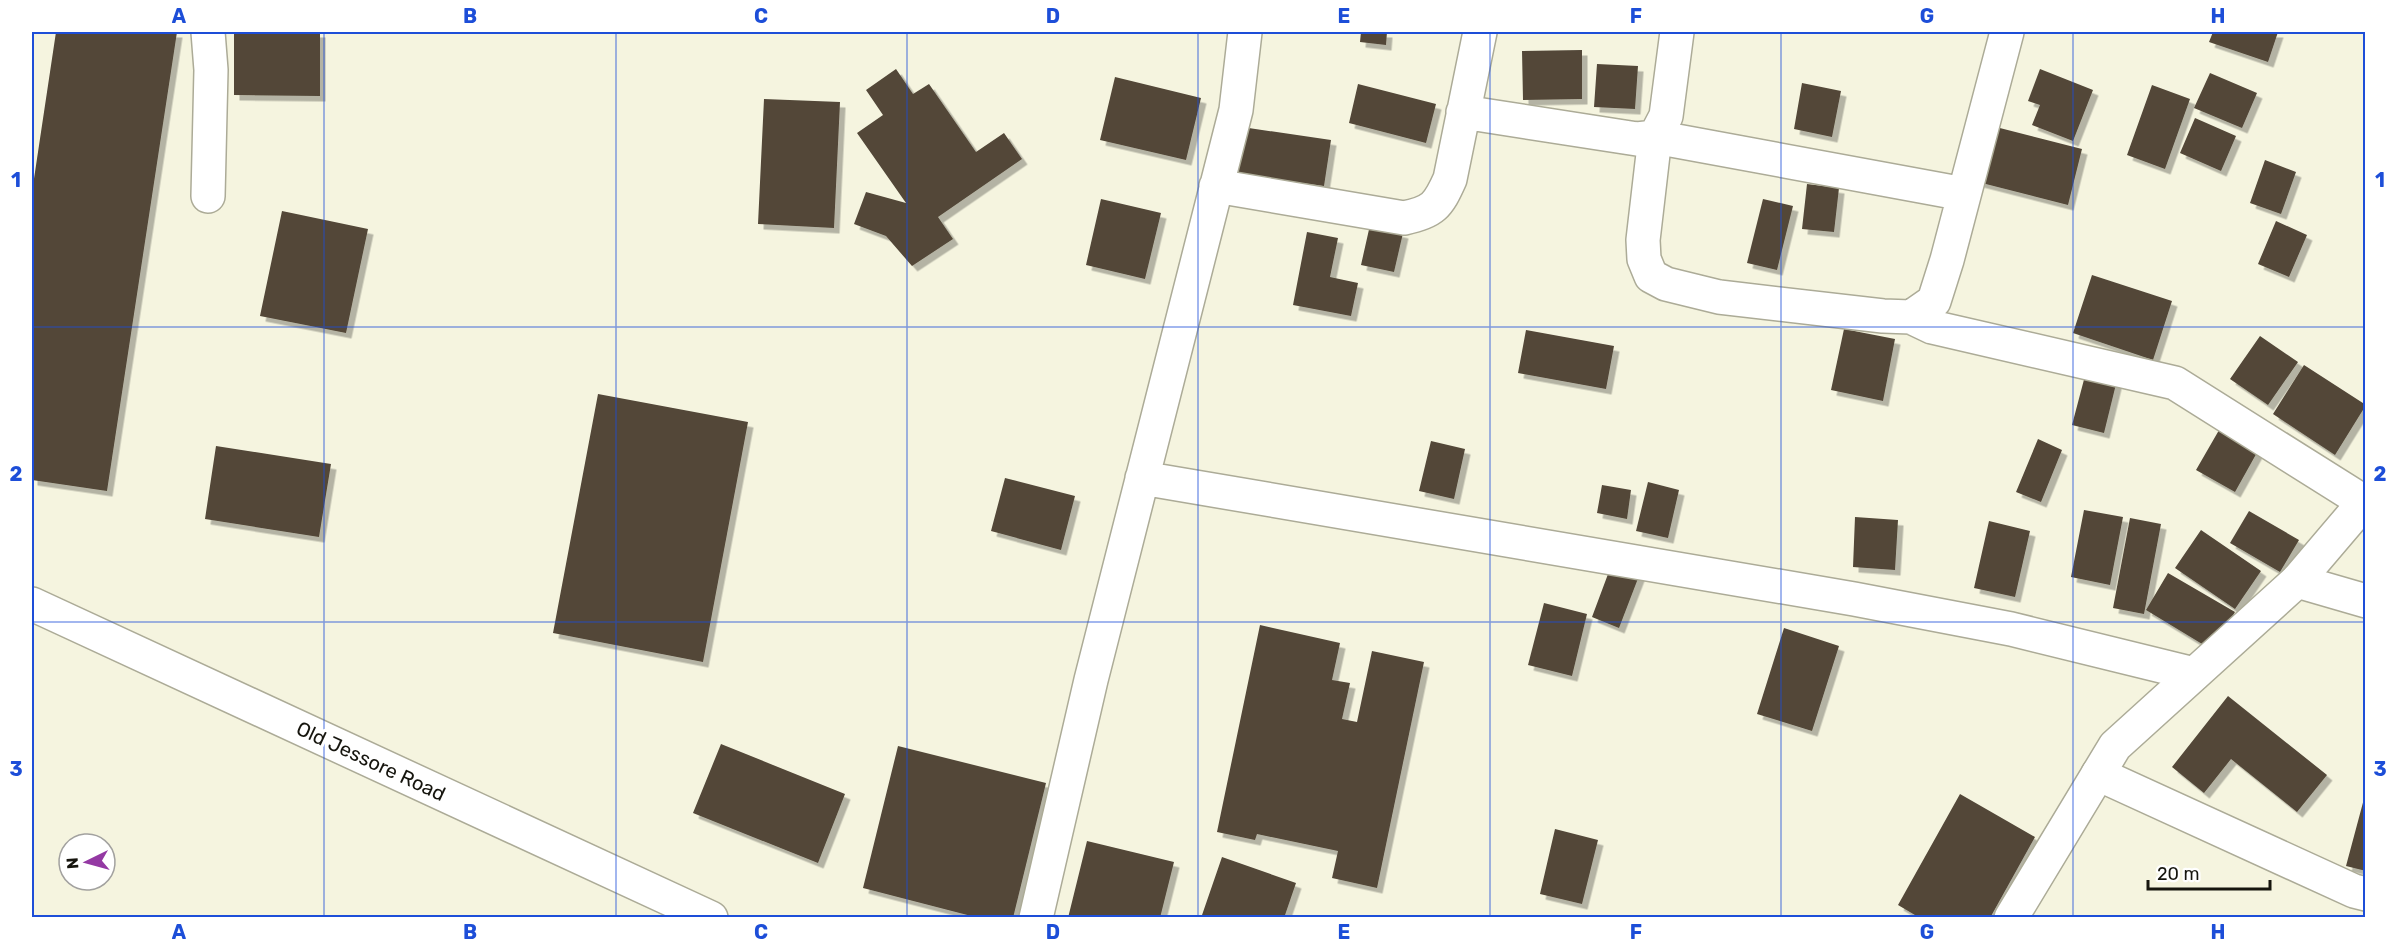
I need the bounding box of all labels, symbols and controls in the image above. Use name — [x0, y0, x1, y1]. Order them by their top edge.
text: A — [172, 4, 187, 28]
text: B — [463, 4, 477, 28]
text: C — [754, 4, 768, 28]
text: D — [1046, 4, 1060, 28]
text: E — [1338, 4, 1350, 28]
text: F — [1630, 4, 1642, 28]
text: G — [1920, 4, 1934, 28]
text: H — [2211, 4, 2225, 28]
text: 1 — [11, 168, 21, 192]
text: 1 — [2375, 168, 2385, 192]
text: 2 — [10, 462, 23, 486]
text: 2 — [2374, 462, 2387, 486]
street label: Old Jessore Road — [293, 716, 449, 806]
text: 3 — [9, 757, 23, 781]
text: 3 — [2373, 757, 2387, 781]
north arrow — [57, 832, 117, 892]
scale bar — [2148, 853, 2270, 891]
text: N — [63, 857, 83, 870]
text: 20 m — [2157, 863, 2199, 885]
text: A — [172, 920, 187, 944]
text: B — [463, 920, 477, 944]
text: C — [754, 920, 768, 944]
text: D — [1046, 920, 1060, 944]
text: E — [1338, 920, 1350, 944]
text: F — [1630, 920, 1642, 944]
text: G — [1920, 920, 1934, 944]
text: H — [2211, 920, 2225, 944]

